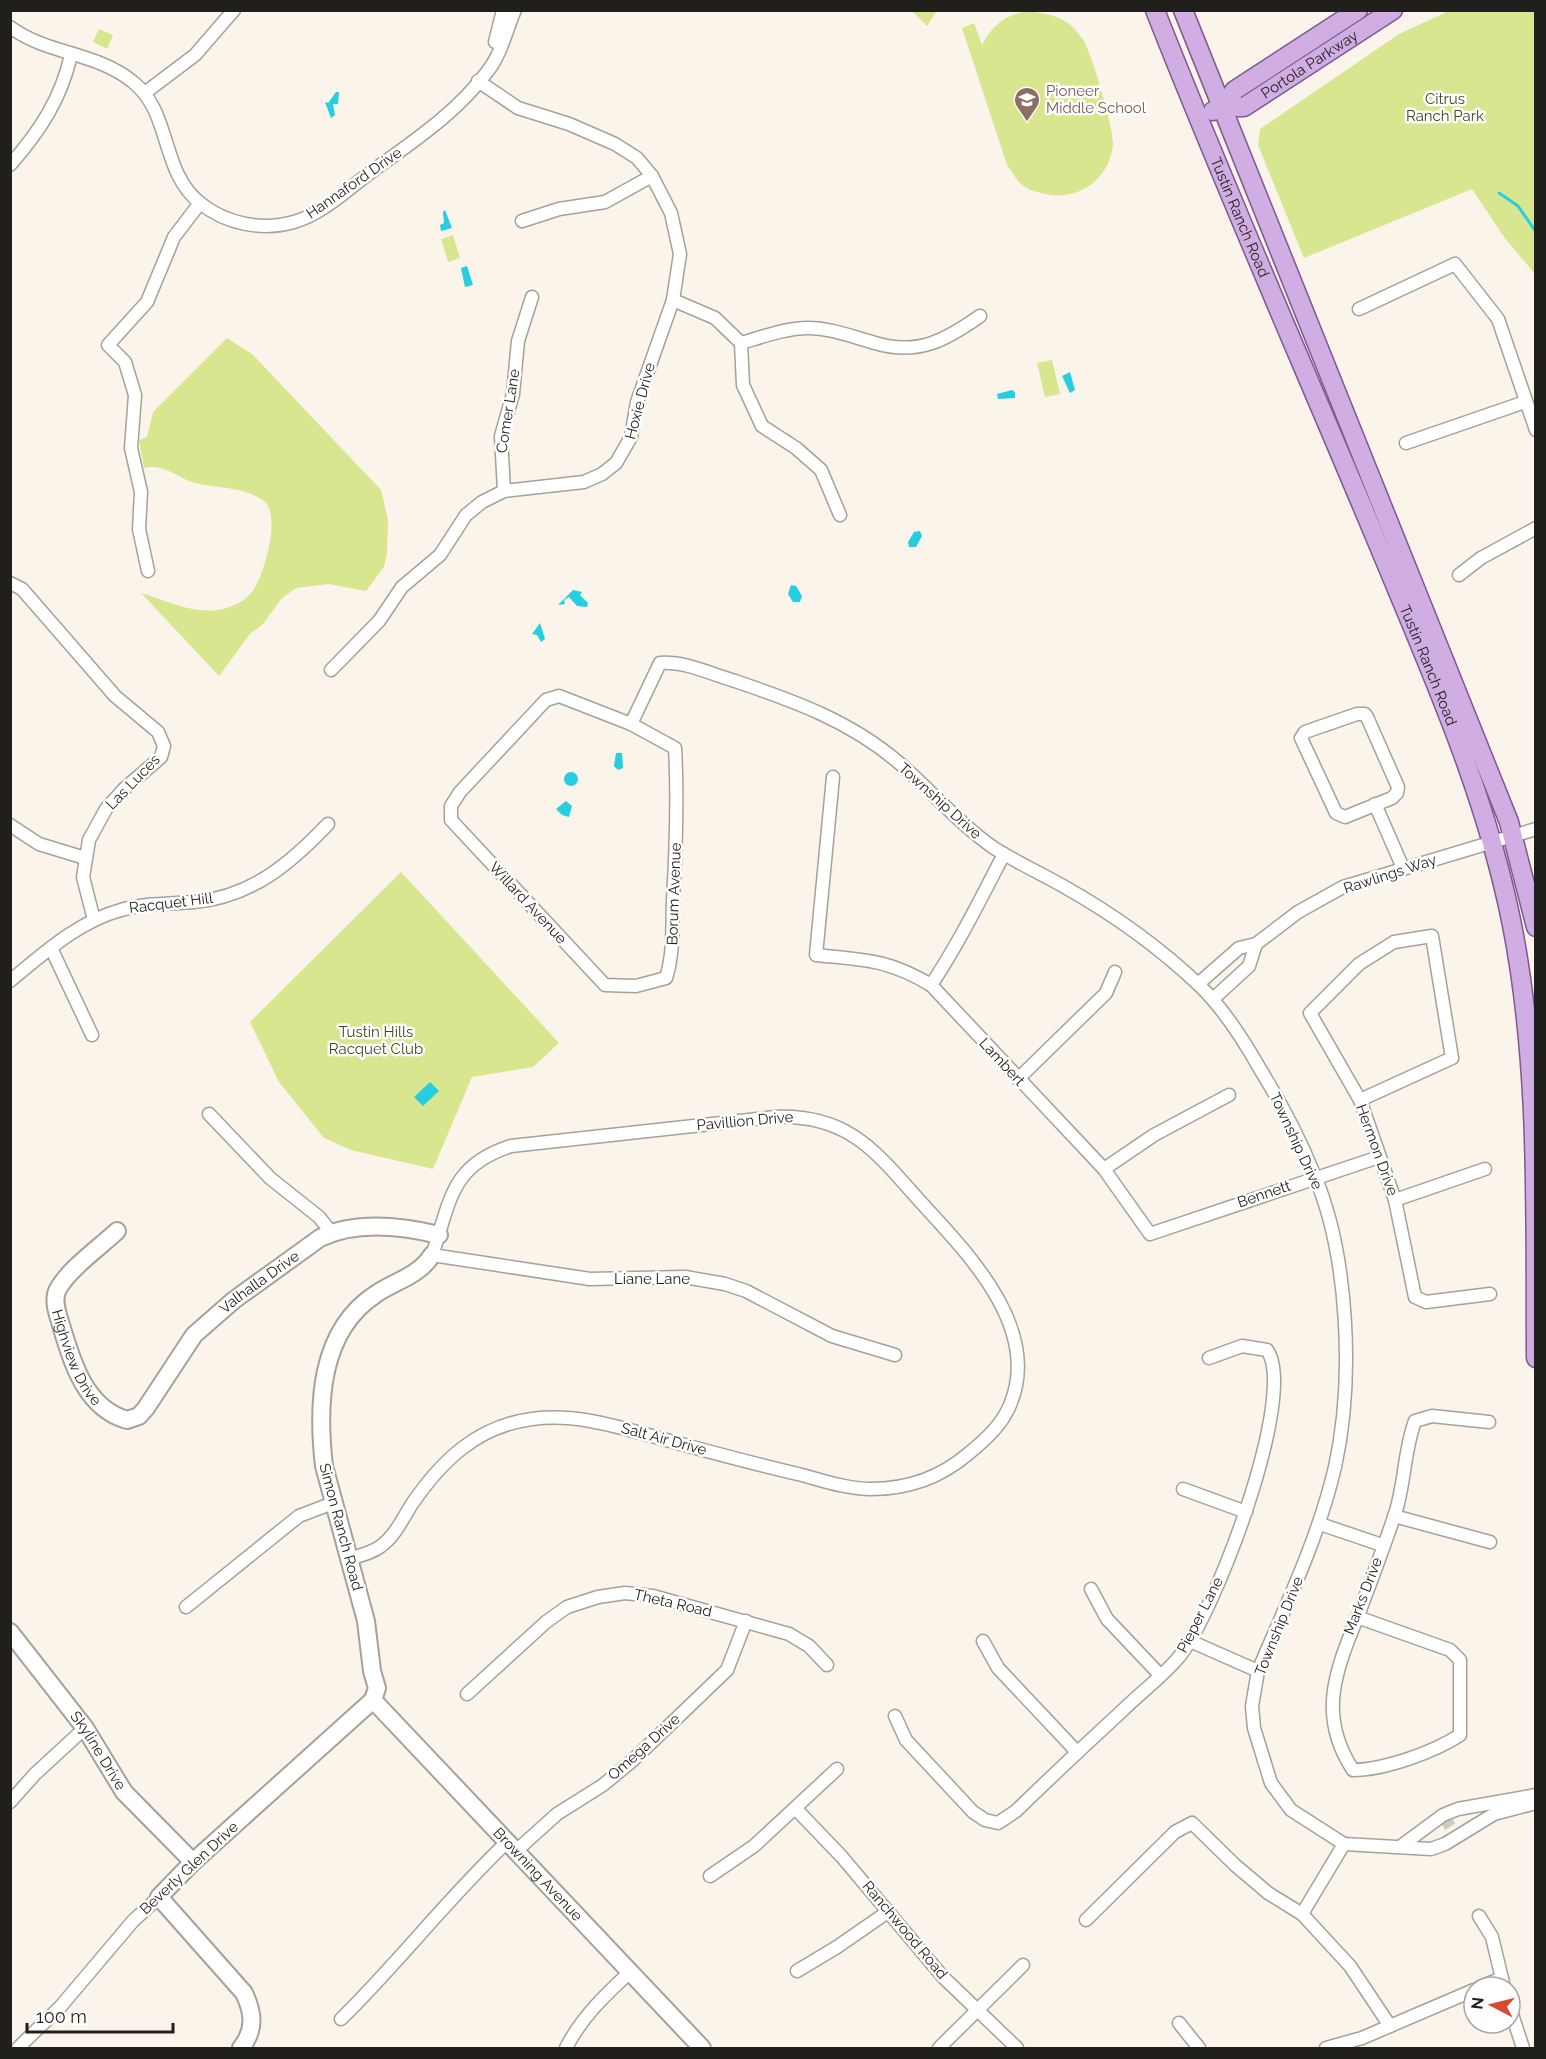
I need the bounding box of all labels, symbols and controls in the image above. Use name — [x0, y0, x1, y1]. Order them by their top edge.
street label: Portola Parkway — [1258, 26, 1361, 102]
place label: Pioneer Middle School — [1046, 82, 1147, 117]
school or university icon: Pioneer Middle School — [1012, 85, 1042, 123]
park label: Citrus Ranch Park — [1406, 90, 1484, 125]
street label: Hannaford Drive — [303, 143, 405, 223]
street label: Tustin Ranch Road — [1207, 155, 1273, 280]
street label: Hoxie Drive — [621, 360, 659, 441]
street label: Comer Lane — [492, 367, 524, 454]
street label: Tustin Ranch Road — [1396, 602, 1460, 728]
street label: Las Luces — [102, 751, 164, 813]
street label: Township Drive — [895, 759, 985, 843]
street label: Borum Avenue — [663, 842, 685, 946]
street label: Rawlings Way — [1341, 850, 1439, 898]
street label: Willard Avenue — [485, 858, 571, 948]
street label: Racquet Hill — [128, 889, 215, 917]
park label: Tustin Hills Racquet Club — [329, 1023, 423, 1058]
street label: Lambert — [975, 1034, 1029, 1090]
street label: Township Drive — [1266, 1090, 1326, 1193]
street label: Hermon Drive — [1352, 1102, 1402, 1198]
street label: Pavillion Drive — [696, 1108, 794, 1134]
street label: Bennett — [1235, 1177, 1293, 1211]
street label: Valhalla Drive — [216, 1247, 303, 1318]
street label: Liane Lane — [614, 1270, 690, 1288]
street label: Highview Drive — [48, 1307, 105, 1410]
street label: Salt Air Drive — [619, 1419, 709, 1459]
street label: Simon Ranch Road — [315, 1461, 367, 1593]
street label: Marks Drive — [1340, 1555, 1386, 1637]
street label: Pieper Lane — [1173, 1574, 1227, 1656]
street label: Township Drive — [1251, 1574, 1307, 1678]
street label: Theta Road — [632, 1585, 714, 1621]
street label: Skyline Drive — [66, 1708, 130, 1794]
street label: Omega Drive — [604, 1710, 684, 1784]
street label: Beverly Glen Drive — [136, 1818, 242, 1918]
street label: Browning Avenue — [489, 1824, 586, 1925]
street label: Ranchwood Road — [859, 1877, 951, 1983]
north arrow — [1462, 1975, 1522, 2035]
scale bar — [27, 1996, 172, 2034]
text: N — [1467, 1996, 1488, 2010]
text: 100 m — [36, 2006, 87, 2027]

